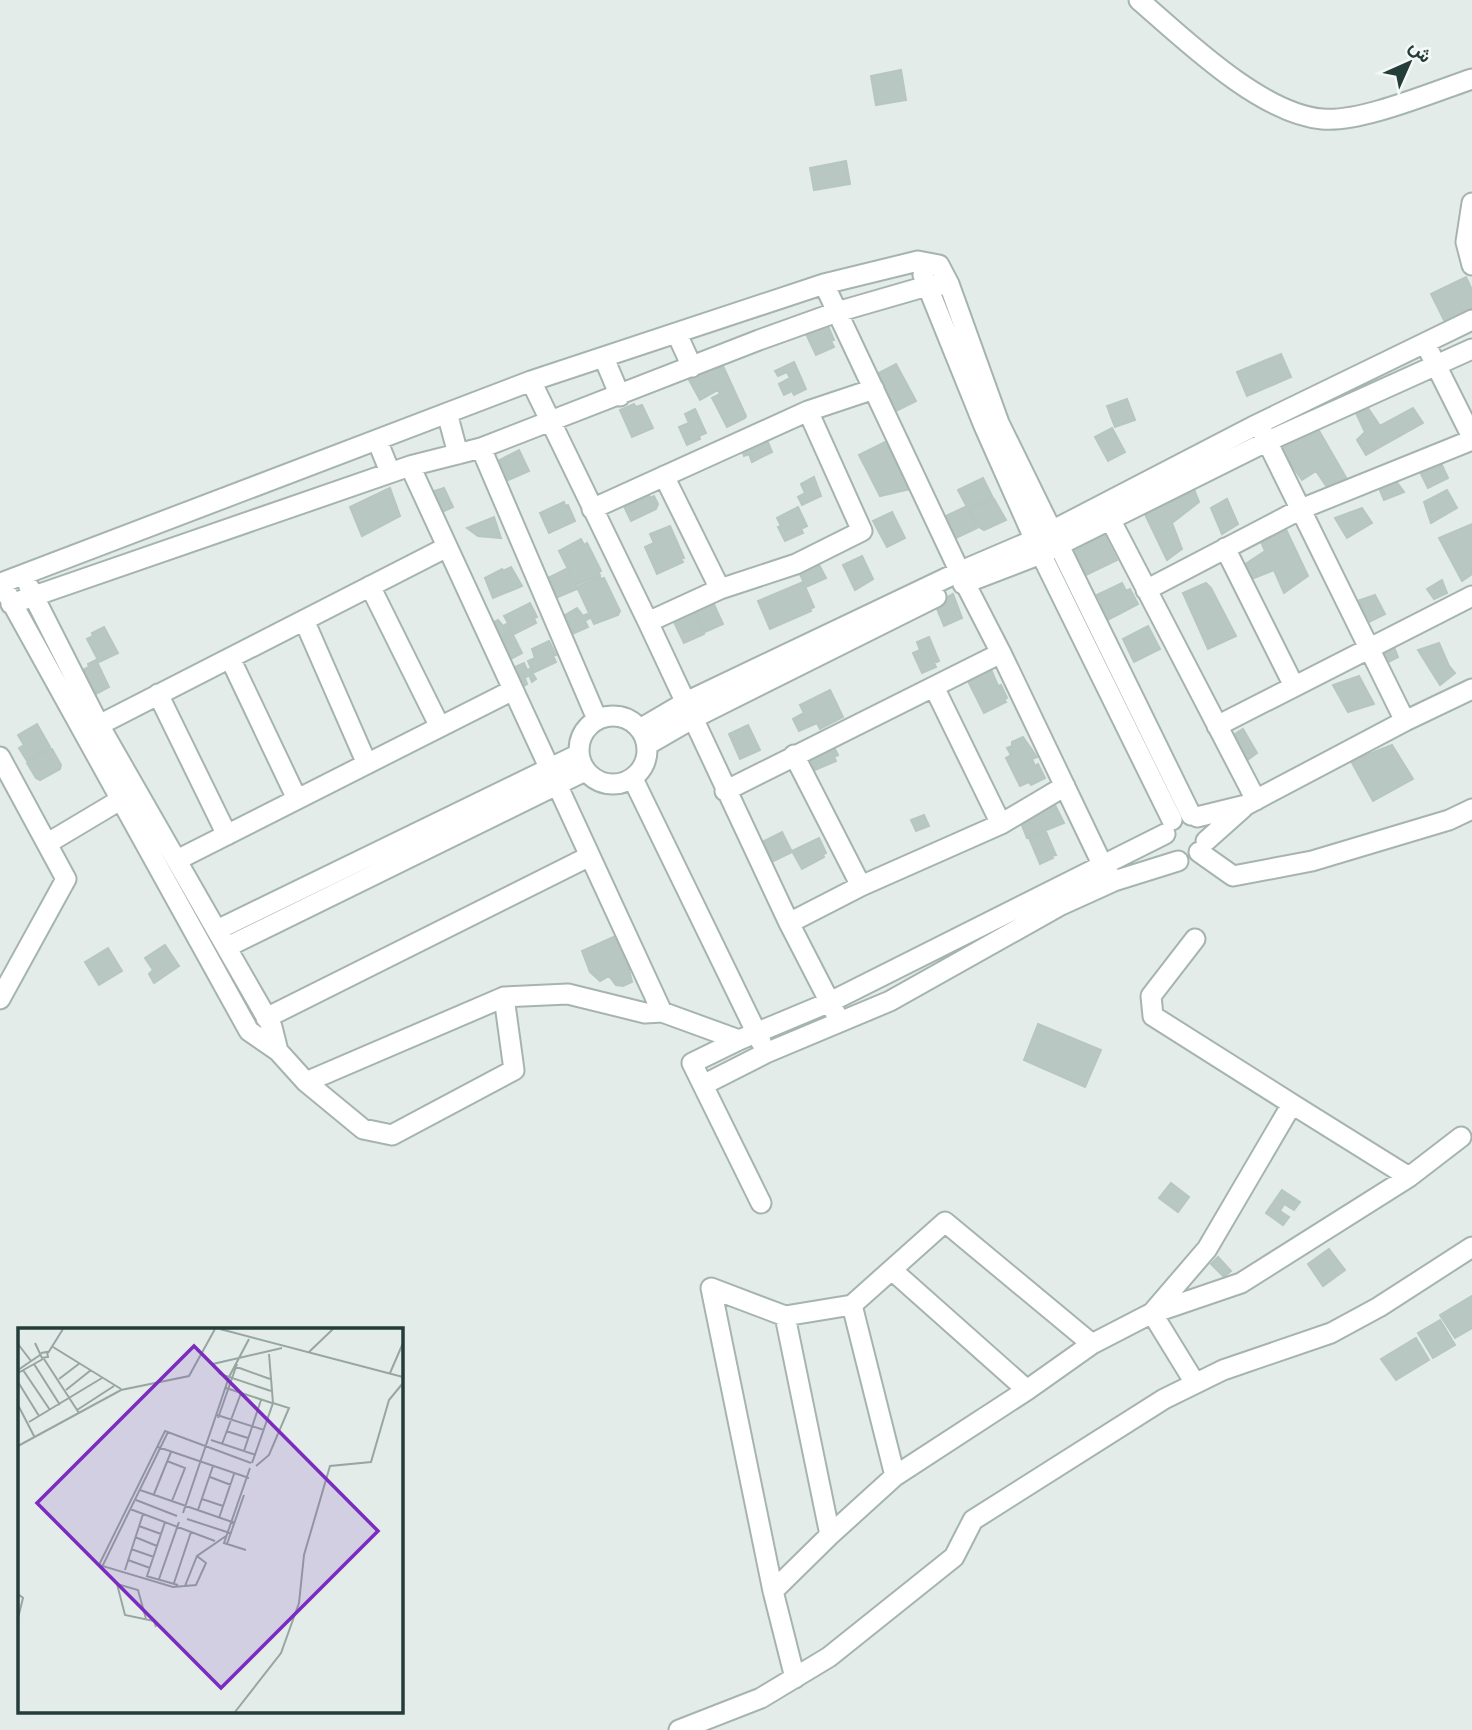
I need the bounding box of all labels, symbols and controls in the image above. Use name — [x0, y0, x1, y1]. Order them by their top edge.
north arrow — [1374, 28, 1444, 98]
text: ش — [1403, 34, 1438, 69]
inset map — [18, 1328, 402, 1712]

